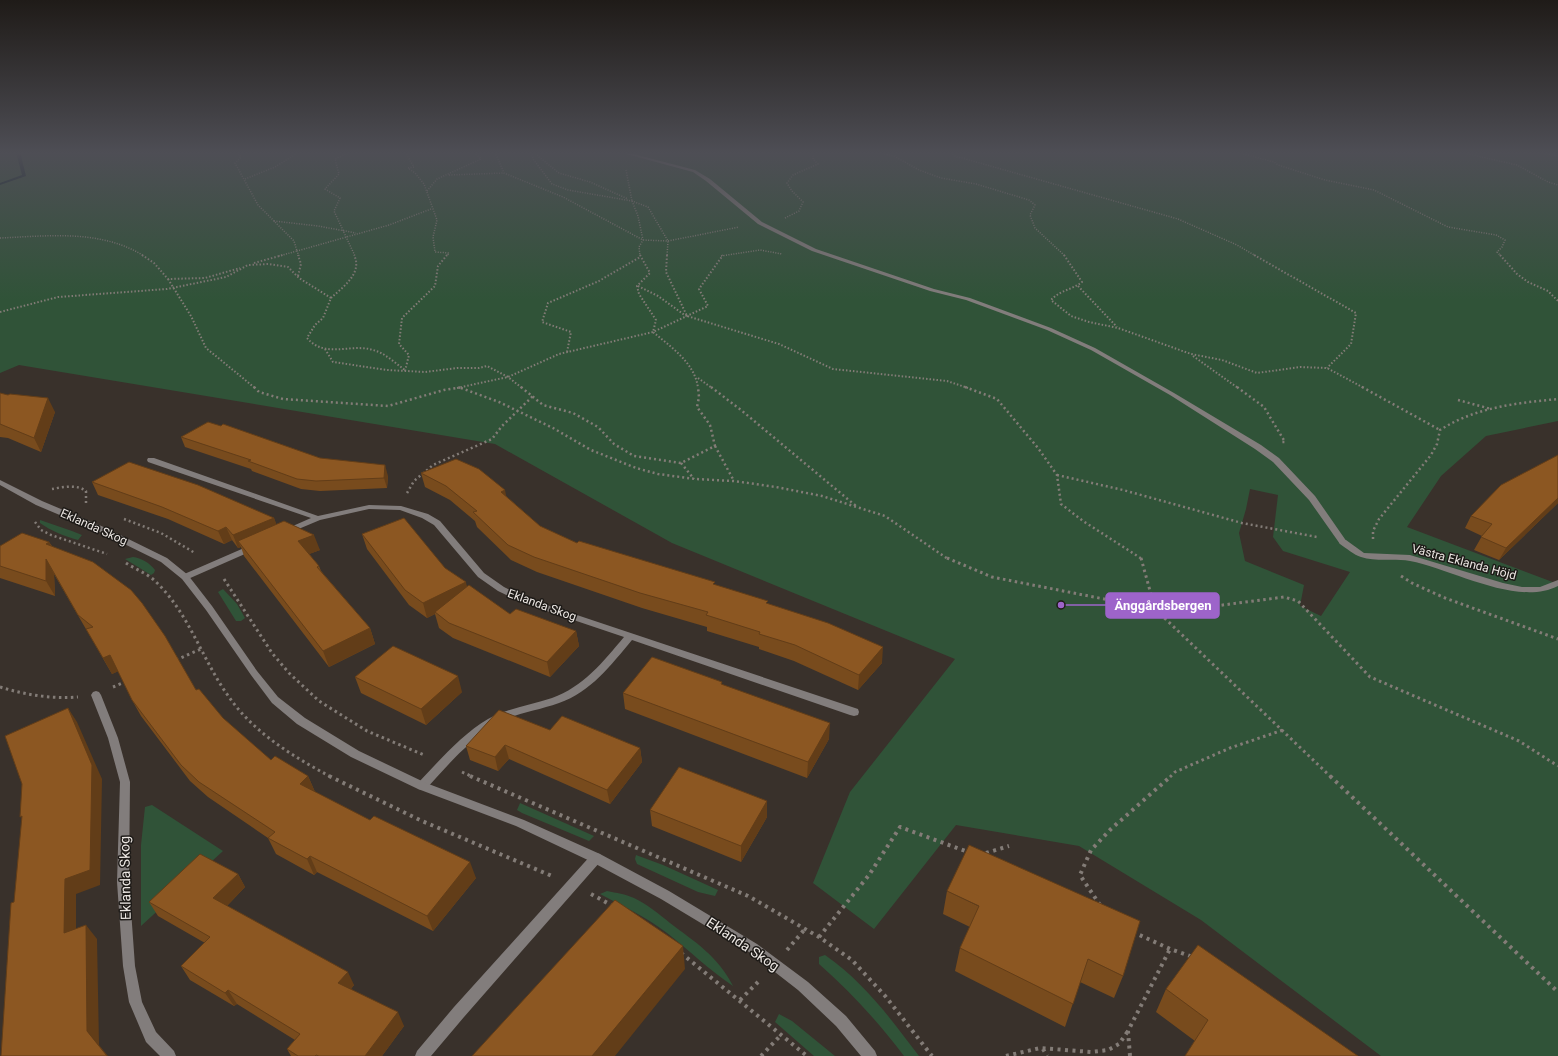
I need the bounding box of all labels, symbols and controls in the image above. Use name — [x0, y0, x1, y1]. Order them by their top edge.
street label: Eklanda Skog — [58, 506, 130, 548]
street label: Västra Eklanda Höjd — [1410, 541, 1518, 583]
street label: Eklanda Skog — [506, 586, 578, 624]
callout: Änggårdsbergen — [1106, 593, 1219, 618]
text: Änggårdsbergen — [1115, 598, 1211, 613]
street label: Eklanda Skog — [116, 836, 134, 920]
street label: Eklanda Skog — [704, 914, 782, 974]

